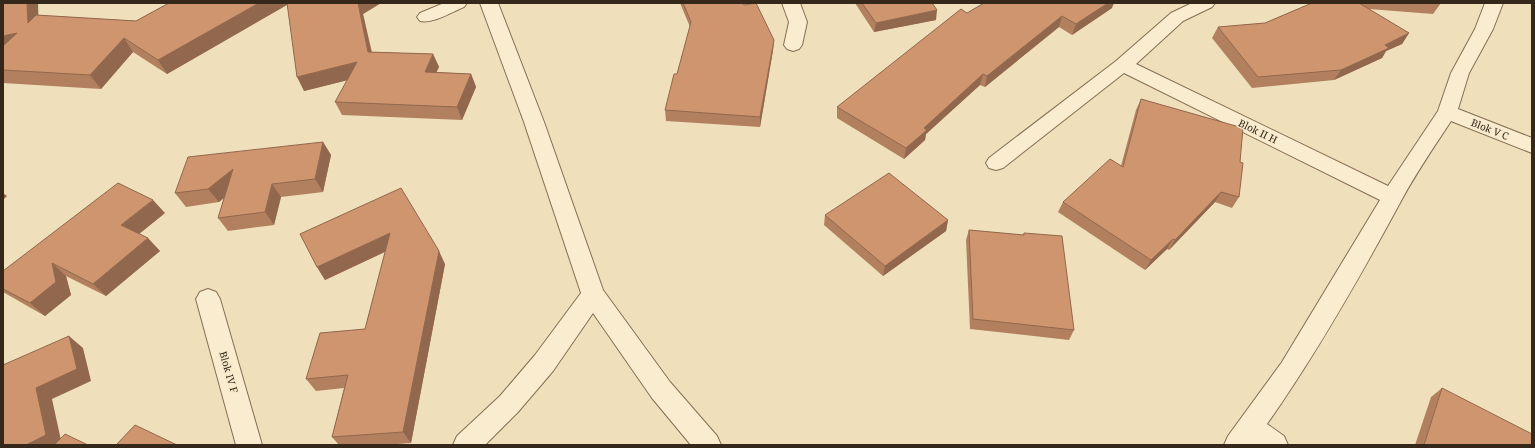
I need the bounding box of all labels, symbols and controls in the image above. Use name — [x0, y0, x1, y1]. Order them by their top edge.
street label: Blok V C — [1469, 115, 1511, 143]
street label: Blok II H — [1236, 116, 1280, 146]
street label: Blok IV F — [216, 350, 242, 395]

